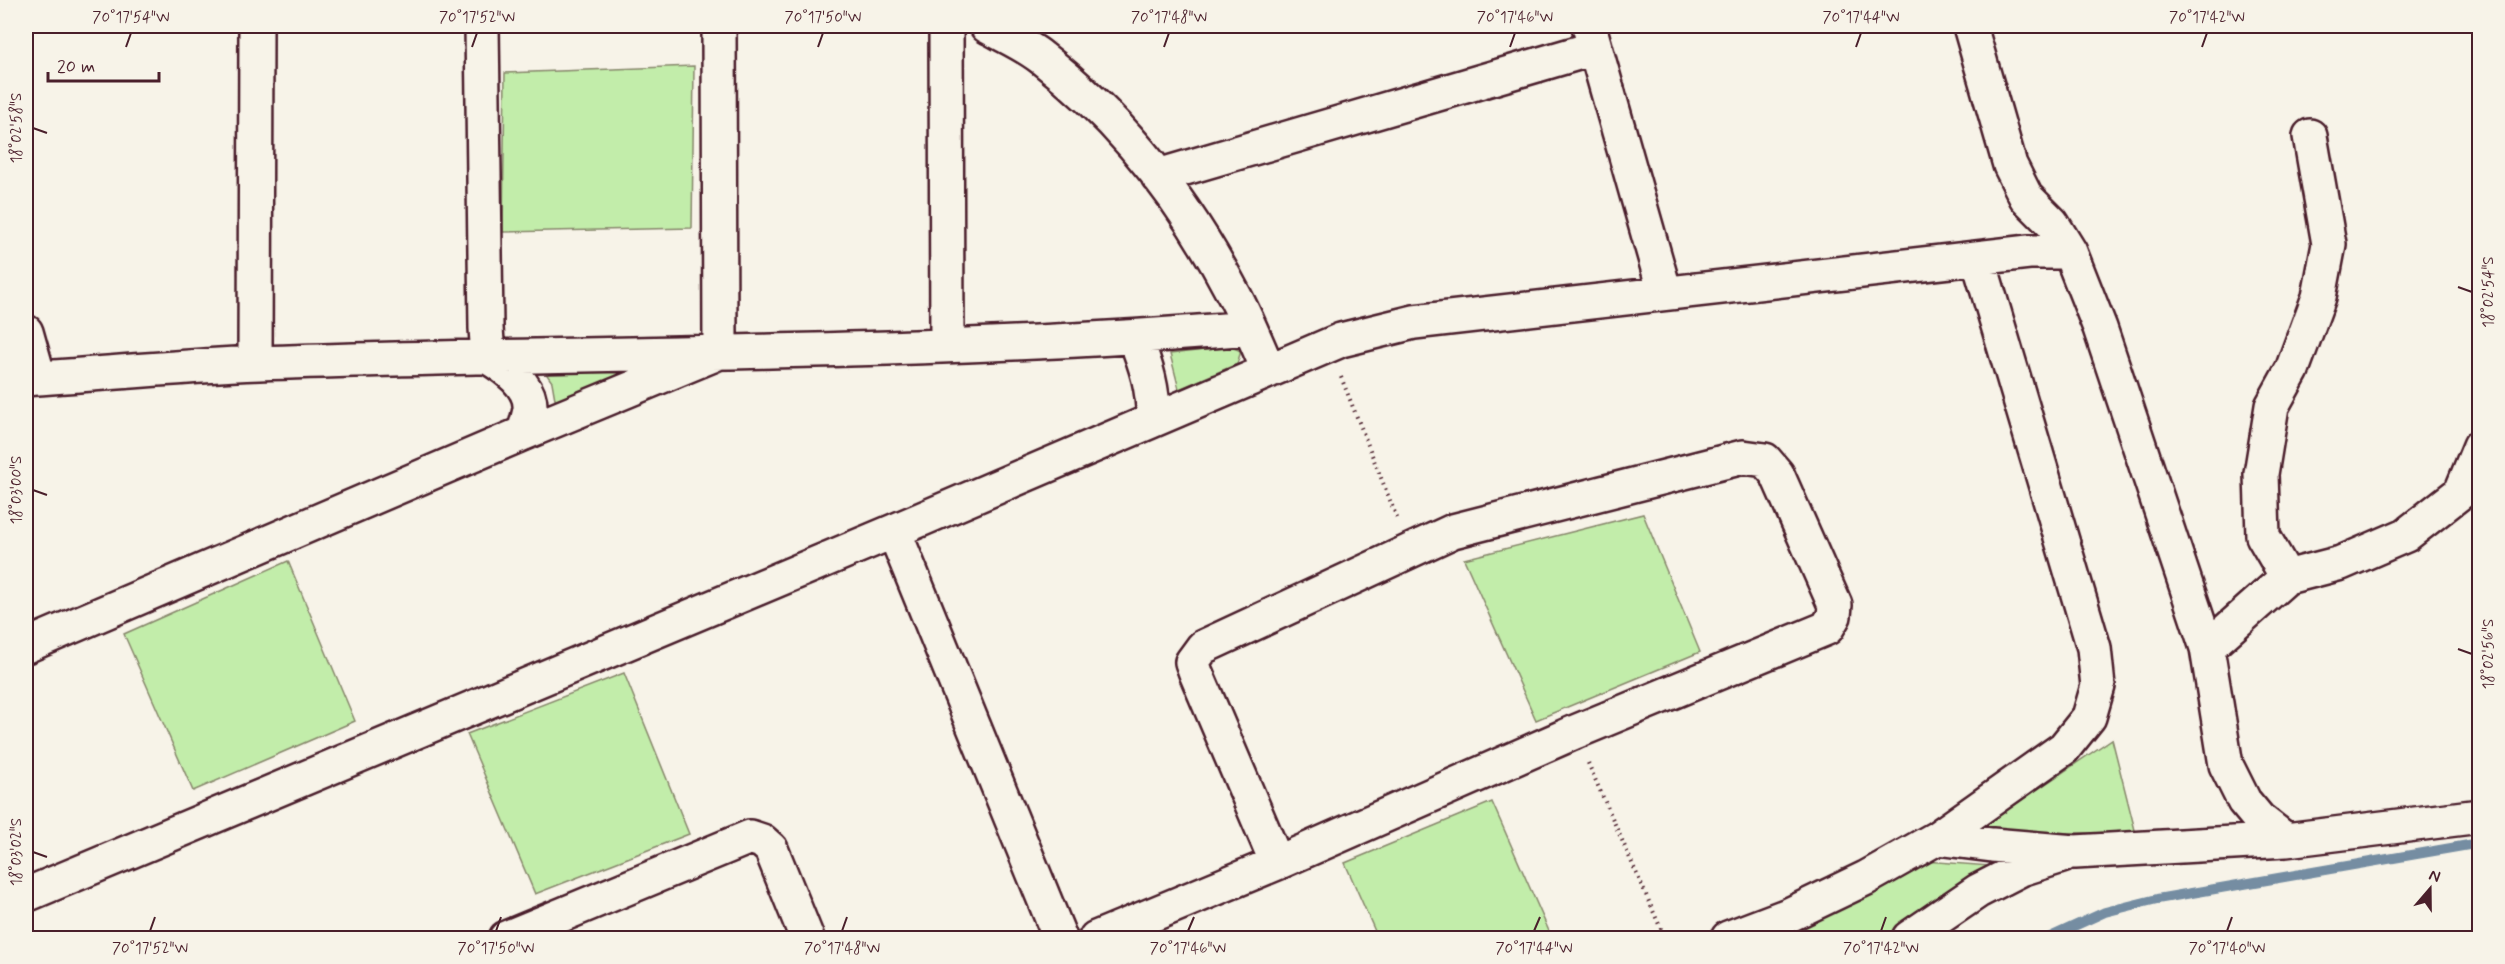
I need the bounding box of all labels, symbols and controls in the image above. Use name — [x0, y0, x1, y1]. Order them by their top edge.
text: 70°17'54"W — [92, 8, 170, 28]
text: 70°17'52"W — [439, 8, 515, 28]
text: 70°17'50"W — [785, 8, 861, 28]
text: 70°17'48"W — [1131, 8, 1207, 28]
text: 70°17'46"W — [1477, 8, 1553, 28]
text: 70°17'44"W — [1822, 8, 1900, 28]
text: 70°17'42"W — [2169, 8, 2245, 28]
scale bar — [48, 45, 159, 83]
text: 20 m — [57, 55, 95, 79]
text: 18°02'58"S — [7, 93, 27, 163]
text: 18°02'54"S — [2479, 256, 2499, 328]
text: 18°03'00"S — [7, 456, 27, 524]
text: 18°02'56"S — [2479, 619, 2499, 689]
text: 18°03'02"S — [7, 818, 27, 886]
north arrow — [2400, 859, 2460, 919]
text: N — [2426, 865, 2443, 888]
text: 70°17'52"W — [112, 939, 188, 959]
text: 70°17'50"W — [458, 939, 534, 959]
text: 70°17'48"W — [804, 939, 880, 959]
text: 70°17'46"W — [1150, 939, 1226, 959]
text: 70°17'44"W — [1495, 939, 1573, 959]
text: 70°17'42"W — [1843, 939, 1919, 959]
text: 70°17'40"W — [2189, 939, 2265, 959]

